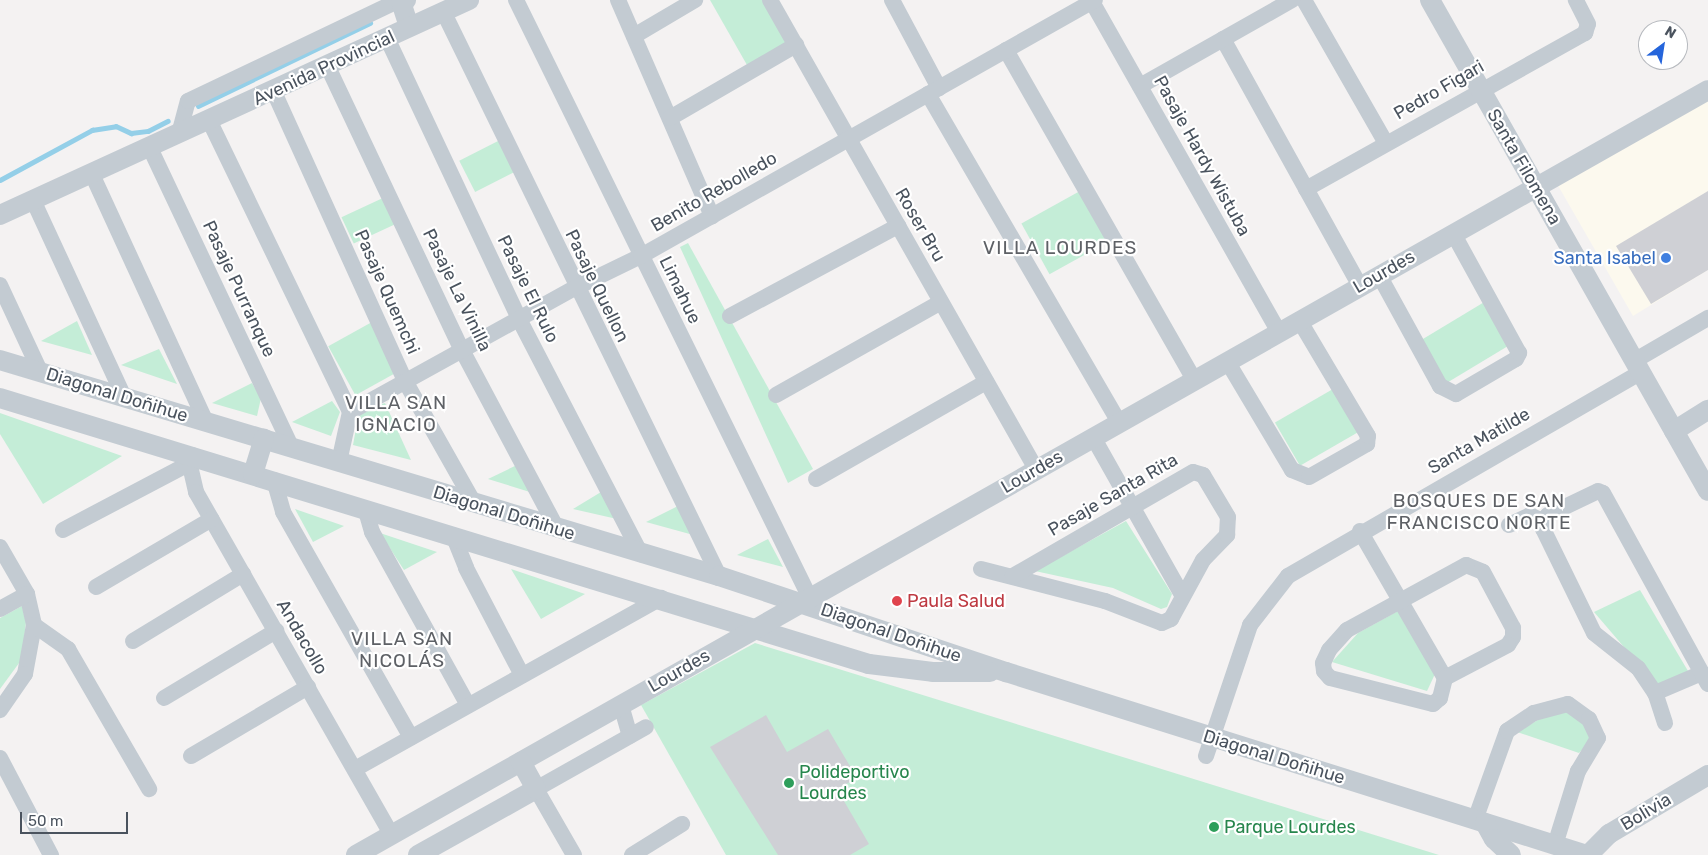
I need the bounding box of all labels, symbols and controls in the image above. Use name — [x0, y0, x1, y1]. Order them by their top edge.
north arrow — [1638, 20, 1688, 70]
text: N — [1662, 23, 1679, 42]
street label: Avenida Provincial — [250, 26, 398, 110]
street label: Pedro Figari — [1390, 56, 1488, 124]
street label: Pasaje Hardy Wistuba — [1149, 72, 1255, 240]
street label: Santa Filomena — [1482, 105, 1566, 229]
street label: Benito Rebolledo — [647, 147, 781, 237]
street label: Roser Bru — [890, 184, 950, 266]
street label: Pasaje Purranque — [198, 217, 280, 361]
street label: Pasaje La Vinilla — [418, 225, 496, 355]
street label: Pasaje Quemchi — [350, 226, 424, 358]
street label: Pasaje Quellon — [560, 226, 634, 346]
street label: Pasaje El Rulo — [493, 232, 563, 346]
district label: VILLA LOURDES — [981, 237, 1139, 259]
street label: Lourdes — [1349, 246, 1419, 298]
place label: Santa Isabel — [1554, 247, 1656, 269]
marker: Santa Isabel — [1660, 252, 1672, 264]
street label: Limahue — [654, 253, 706, 327]
street label: Diagonal Doñihue — [43, 363, 191, 427]
district label: VILLA SAN IGNACIO — [343, 392, 449, 436]
street label: Santa Matilde — [1424, 403, 1534, 479]
street label: Lourdes — [997, 446, 1067, 498]
street label: Pasaje Santa Rita — [1044, 449, 1182, 541]
street label: Diagonal Doñihue — [430, 481, 578, 545]
district label: BOSQUES DE SAN FRANCISCO NORTE — [1385, 490, 1573, 534]
place label: Paula Salud — [907, 590, 1005, 612]
marker: Paula Salud — [891, 595, 903, 607]
street label: Andacollo — [272, 596, 332, 678]
street label: Diagonal Doñihue — [818, 599, 964, 667]
district label: VILLA SAN NICOLÁS — [349, 628, 455, 672]
street label: Lourdes — [644, 645, 714, 697]
street label: Diagonal Doñihue — [1200, 725, 1348, 789]
place label: Polideportivo Lourdes — [799, 762, 910, 804]
marker: Polideportivo Lourdes — [783, 777, 795, 789]
street label: Bolivia — [1617, 788, 1675, 836]
scale bar — [22, 802, 130, 834]
text: 50 m — [28, 812, 63, 830]
place label: Parque Lourdes — [1224, 816, 1356, 838]
marker: Parque Lourdes — [1208, 821, 1220, 833]

